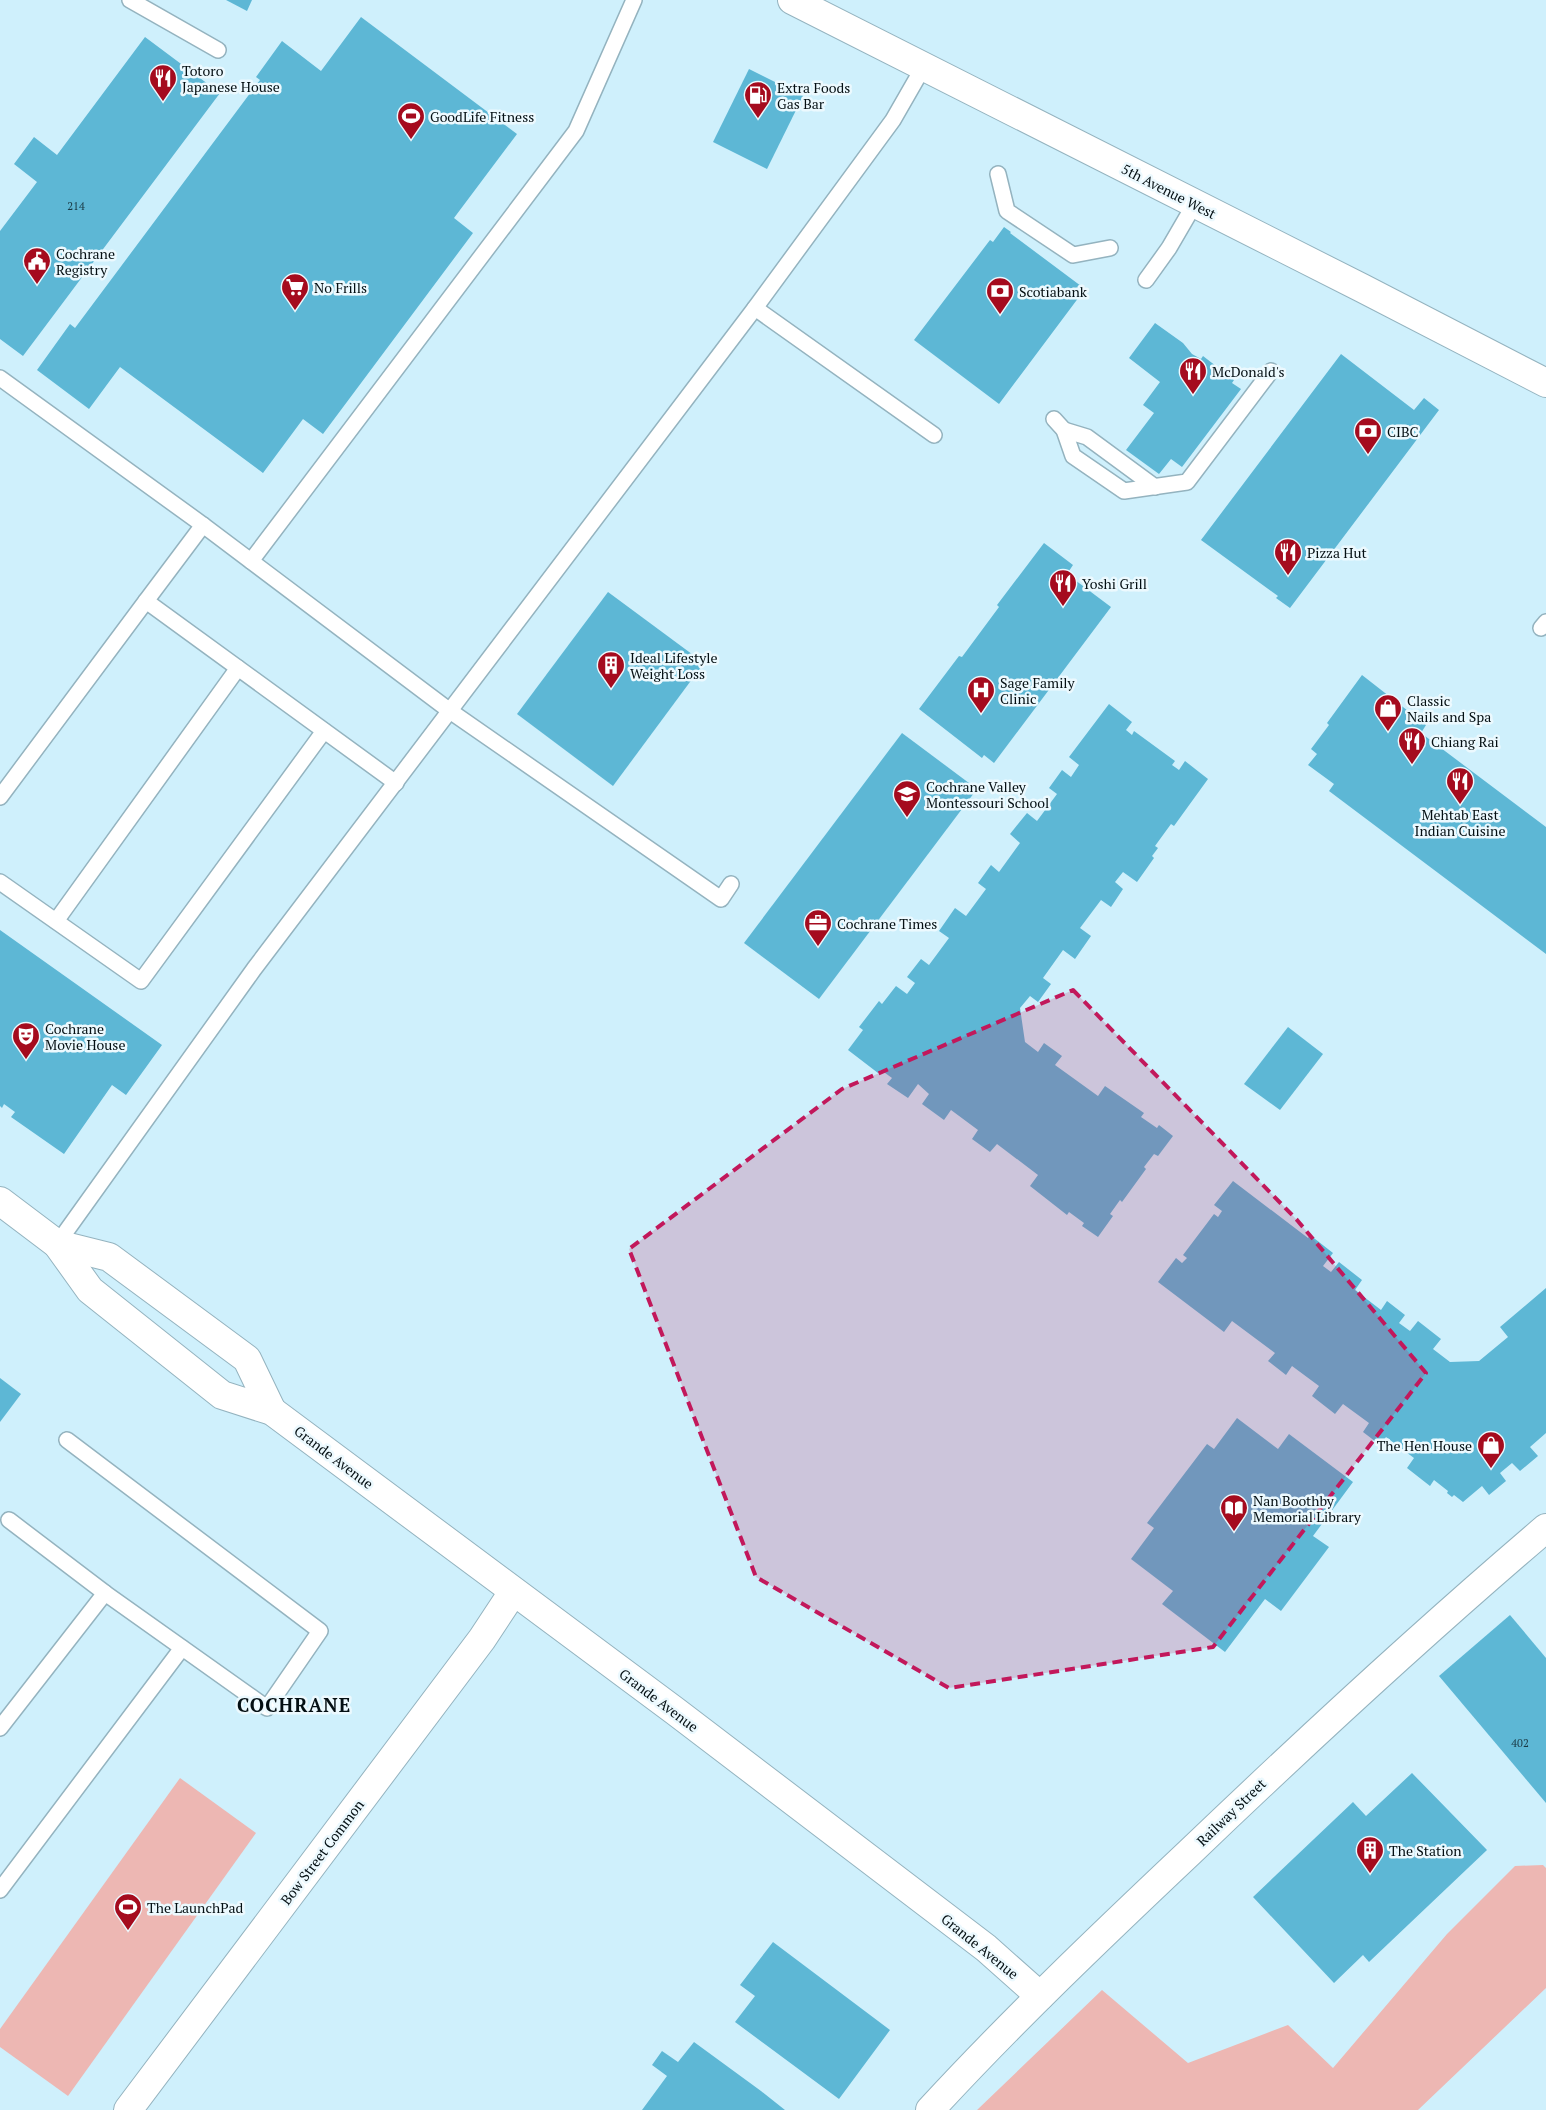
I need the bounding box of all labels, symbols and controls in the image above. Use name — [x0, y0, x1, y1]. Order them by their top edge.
place label: Totoro Japanese House — [182, 61, 280, 96]
restaurant icon: Totoro Japanese House — [148, 63, 178, 102]
place label: Extra Foods Gas Bar — [777, 78, 850, 113]
fuel station icon: Extra Foods Gas Bar — [743, 80, 773, 119]
sports icon: GoodLife Fitness — [396, 101, 426, 140]
place label: GoodLife Fitness — [430, 107, 534, 126]
street label: 5th Avenue West — [1118, 159, 1220, 223]
house number: 214 — [67, 199, 85, 213]
place label: Cochrane Registry — [56, 244, 115, 279]
public building icon: Cochrane Registry — [22, 246, 52, 285]
supermarket icon: No Frills — [280, 272, 310, 311]
bank icon: Scotiabank — [985, 276, 1015, 315]
place label: No Frills — [314, 278, 367, 297]
place label: Scotiabank — [1019, 282, 1088, 301]
restaurant icon: McDonald's — [1178, 356, 1208, 395]
place label: McDonald's — [1212, 362, 1284, 381]
bank icon: CIBC — [1353, 416, 1383, 455]
place label: CIBC — [1387, 422, 1419, 441]
restaurant icon: Pizza Hut — [1273, 537, 1303, 576]
place label: Pizza Hut — [1307, 543, 1368, 562]
restaurant icon: Yoshi Grill — [1048, 568, 1078, 607]
place label: Yoshi Grill — [1082, 574, 1147, 593]
place label: Ideal Lifestyle Weight Loss — [630, 648, 717, 683]
building icon: Ideal Lifestyle Weight Loss — [596, 650, 626, 689]
place label: Sage Family Clinic — [1000, 673, 1076, 708]
hospital icon: Sage Family Clinic — [966, 675, 996, 714]
place label: Classic Nails and Spa — [1407, 691, 1491, 726]
shop icon: Classic Nails and Spa — [1373, 693, 1403, 732]
restaurant icon: Chiang Rai — [1397, 726, 1427, 765]
place label: Chiang Rai — [1431, 732, 1499, 751]
restaurant icon: Mehtab East Indian Cuisine — [1445, 766, 1475, 805]
place label: Cochrane Valley Montessouri School — [926, 777, 1049, 812]
school or university icon: Cochrane Valley Montessouri School — [892, 779, 922, 818]
place label: Mehtab East Indian Cuisine — [1415, 805, 1505, 840]
office icon: Cochrane Times — [803, 908, 833, 947]
place label: Cochrane Times — [837, 914, 937, 933]
place label: Cochrane Movie House — [45, 1019, 125, 1054]
theatre icon: Cochrane Movie House — [11, 1021, 41, 1060]
street label: Grande Avenue — [291, 1421, 377, 1493]
shop icon: The Hen House — [1476, 1430, 1506, 1469]
place label: The Hen House — [1377, 1436, 1472, 1455]
place label: Nan Boothby Memorial Library — [1253, 1491, 1362, 1526]
library icon: Nan Boothby Memorial Library — [1219, 1493, 1249, 1532]
street label: Grande Avenue — [616, 1664, 702, 1736]
district label: COCHRANE — [237, 1692, 351, 1717]
house number: 402 — [1511, 1736, 1529, 1750]
street label: Railway Street — [1192, 1774, 1270, 1850]
street label: Bow Street Common — [276, 1795, 368, 1909]
building icon: The Station — [1355, 1835, 1385, 1874]
place label: The Station — [1389, 1841, 1462, 1860]
sports icon: The LaunchPad — [113, 1892, 143, 1931]
place label: The LaunchPad — [147, 1898, 244, 1917]
street label: Grande Avenue — [937, 1909, 1023, 1983]

